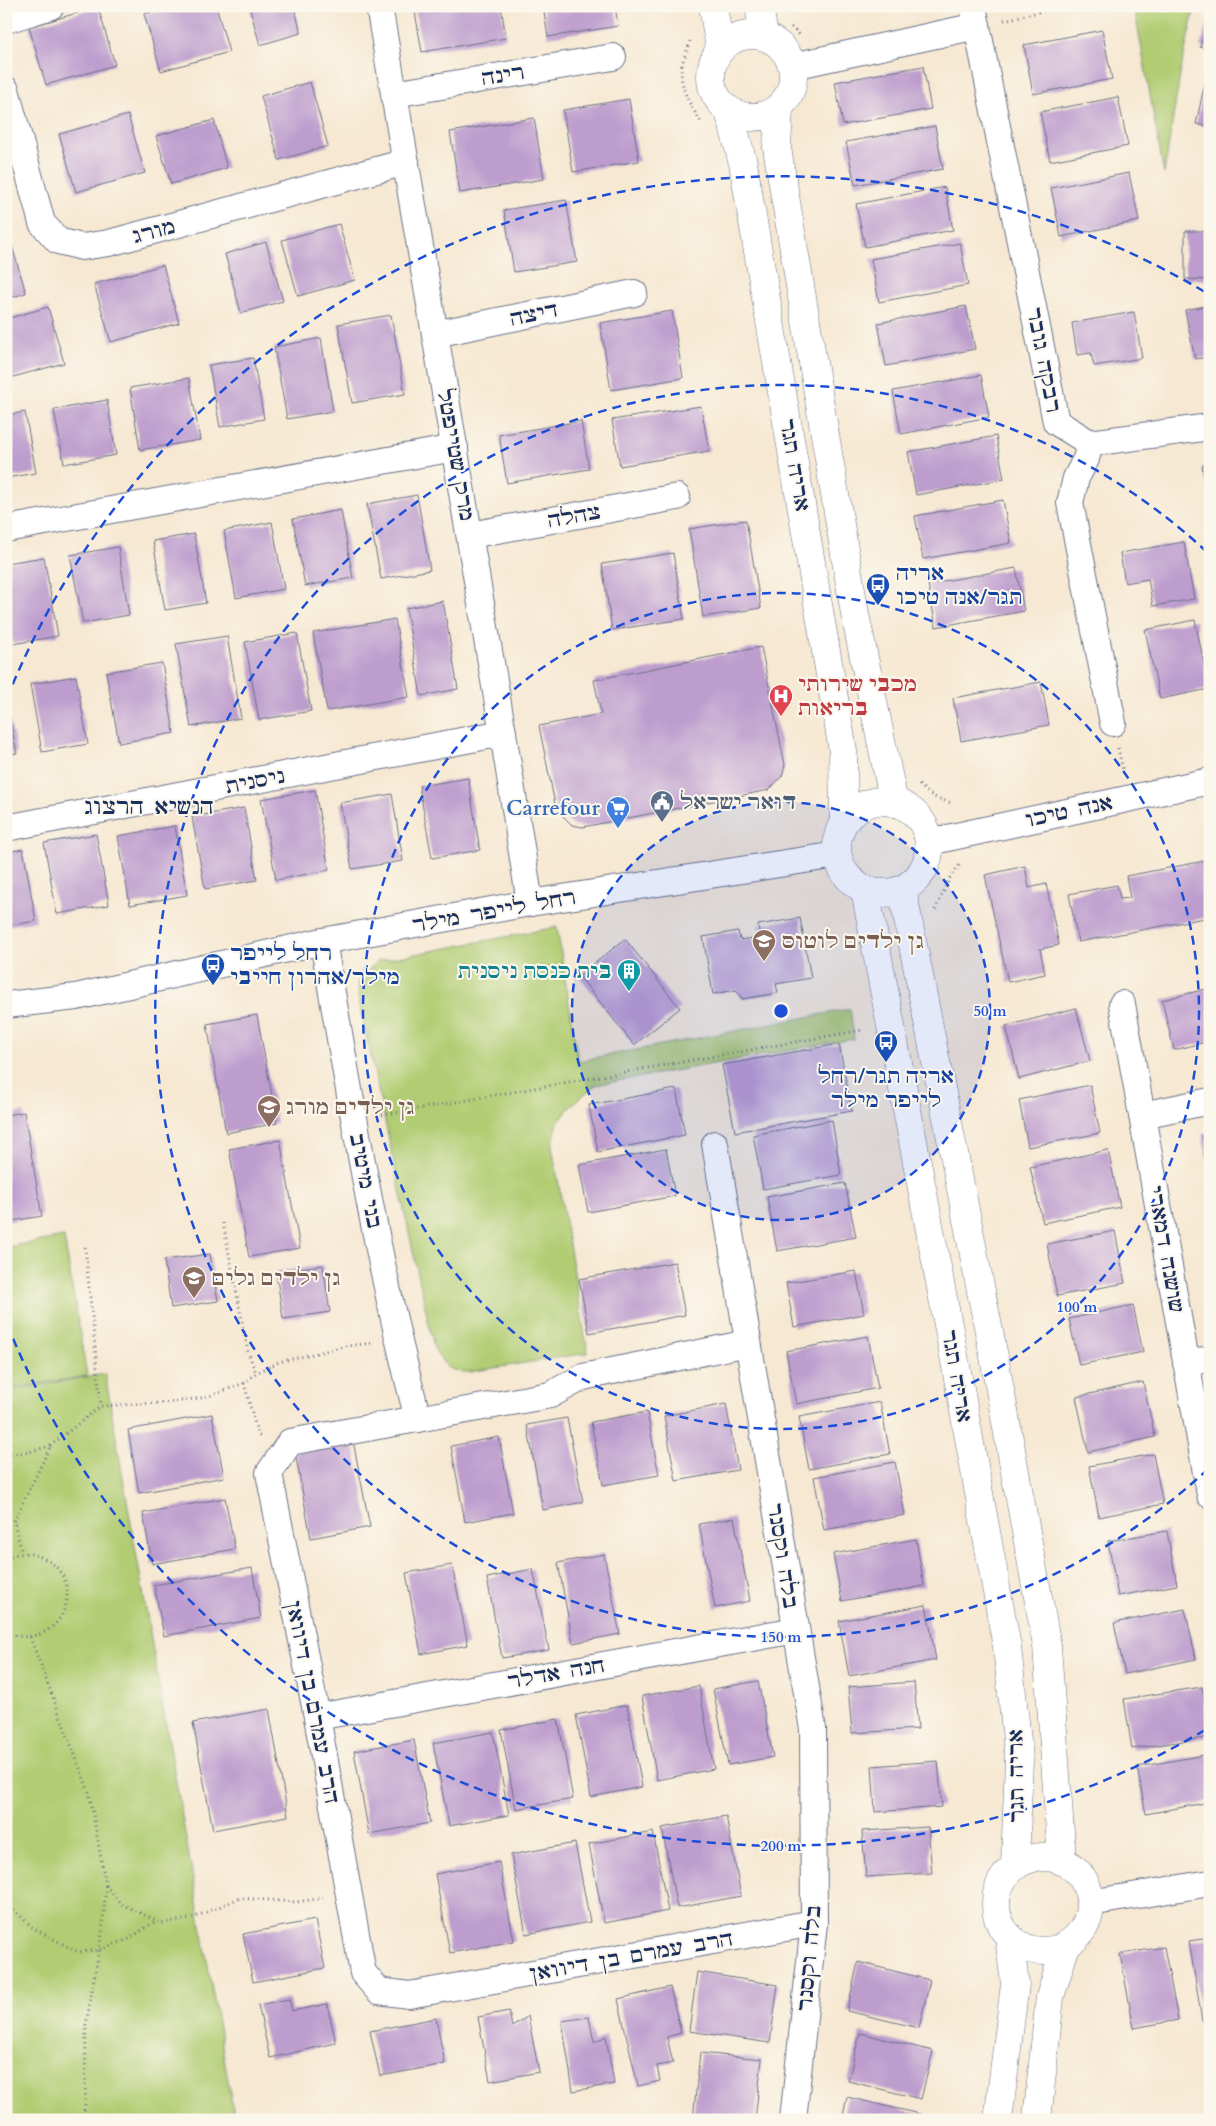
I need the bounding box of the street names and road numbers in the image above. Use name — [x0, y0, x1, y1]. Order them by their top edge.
street label: רינה — [479, 58, 527, 93]
street label: מורג — [129, 212, 179, 251]
street label: דיצה — [507, 295, 561, 334]
street label: רבקה גובר — [1019, 305, 1068, 415]
street label: מרק שטייפטל — [430, 387, 481, 524]
street label: אריה תגר — [772, 416, 817, 514]
street label: צהלה — [545, 498, 603, 535]
street label: ניסנית — [223, 762, 287, 801]
street label: אנה טיכו — [1023, 788, 1115, 835]
street label: רחל לייפר מילר — [410, 883, 578, 940]
street label: בני מיטיב — [342, 1131, 389, 1231]
street label: שושנה דמארי — [1140, 1183, 1191, 1315]
street label: אריה תגר — [934, 1327, 979, 1425]
street label: בלה וקסנר — [760, 1501, 805, 1611]
street label: הרב עמרם בן דיוואן — [279, 1598, 346, 1806]
street label: חנה אדלר — [505, 1651, 607, 1696]
street label: אריה תגר — [1001, 1729, 1032, 1823]
street label: בלה וקסנר — [790, 1903, 829, 2013]
street label: הרב עמרם בן דיוואן — [527, 1924, 735, 1989]

